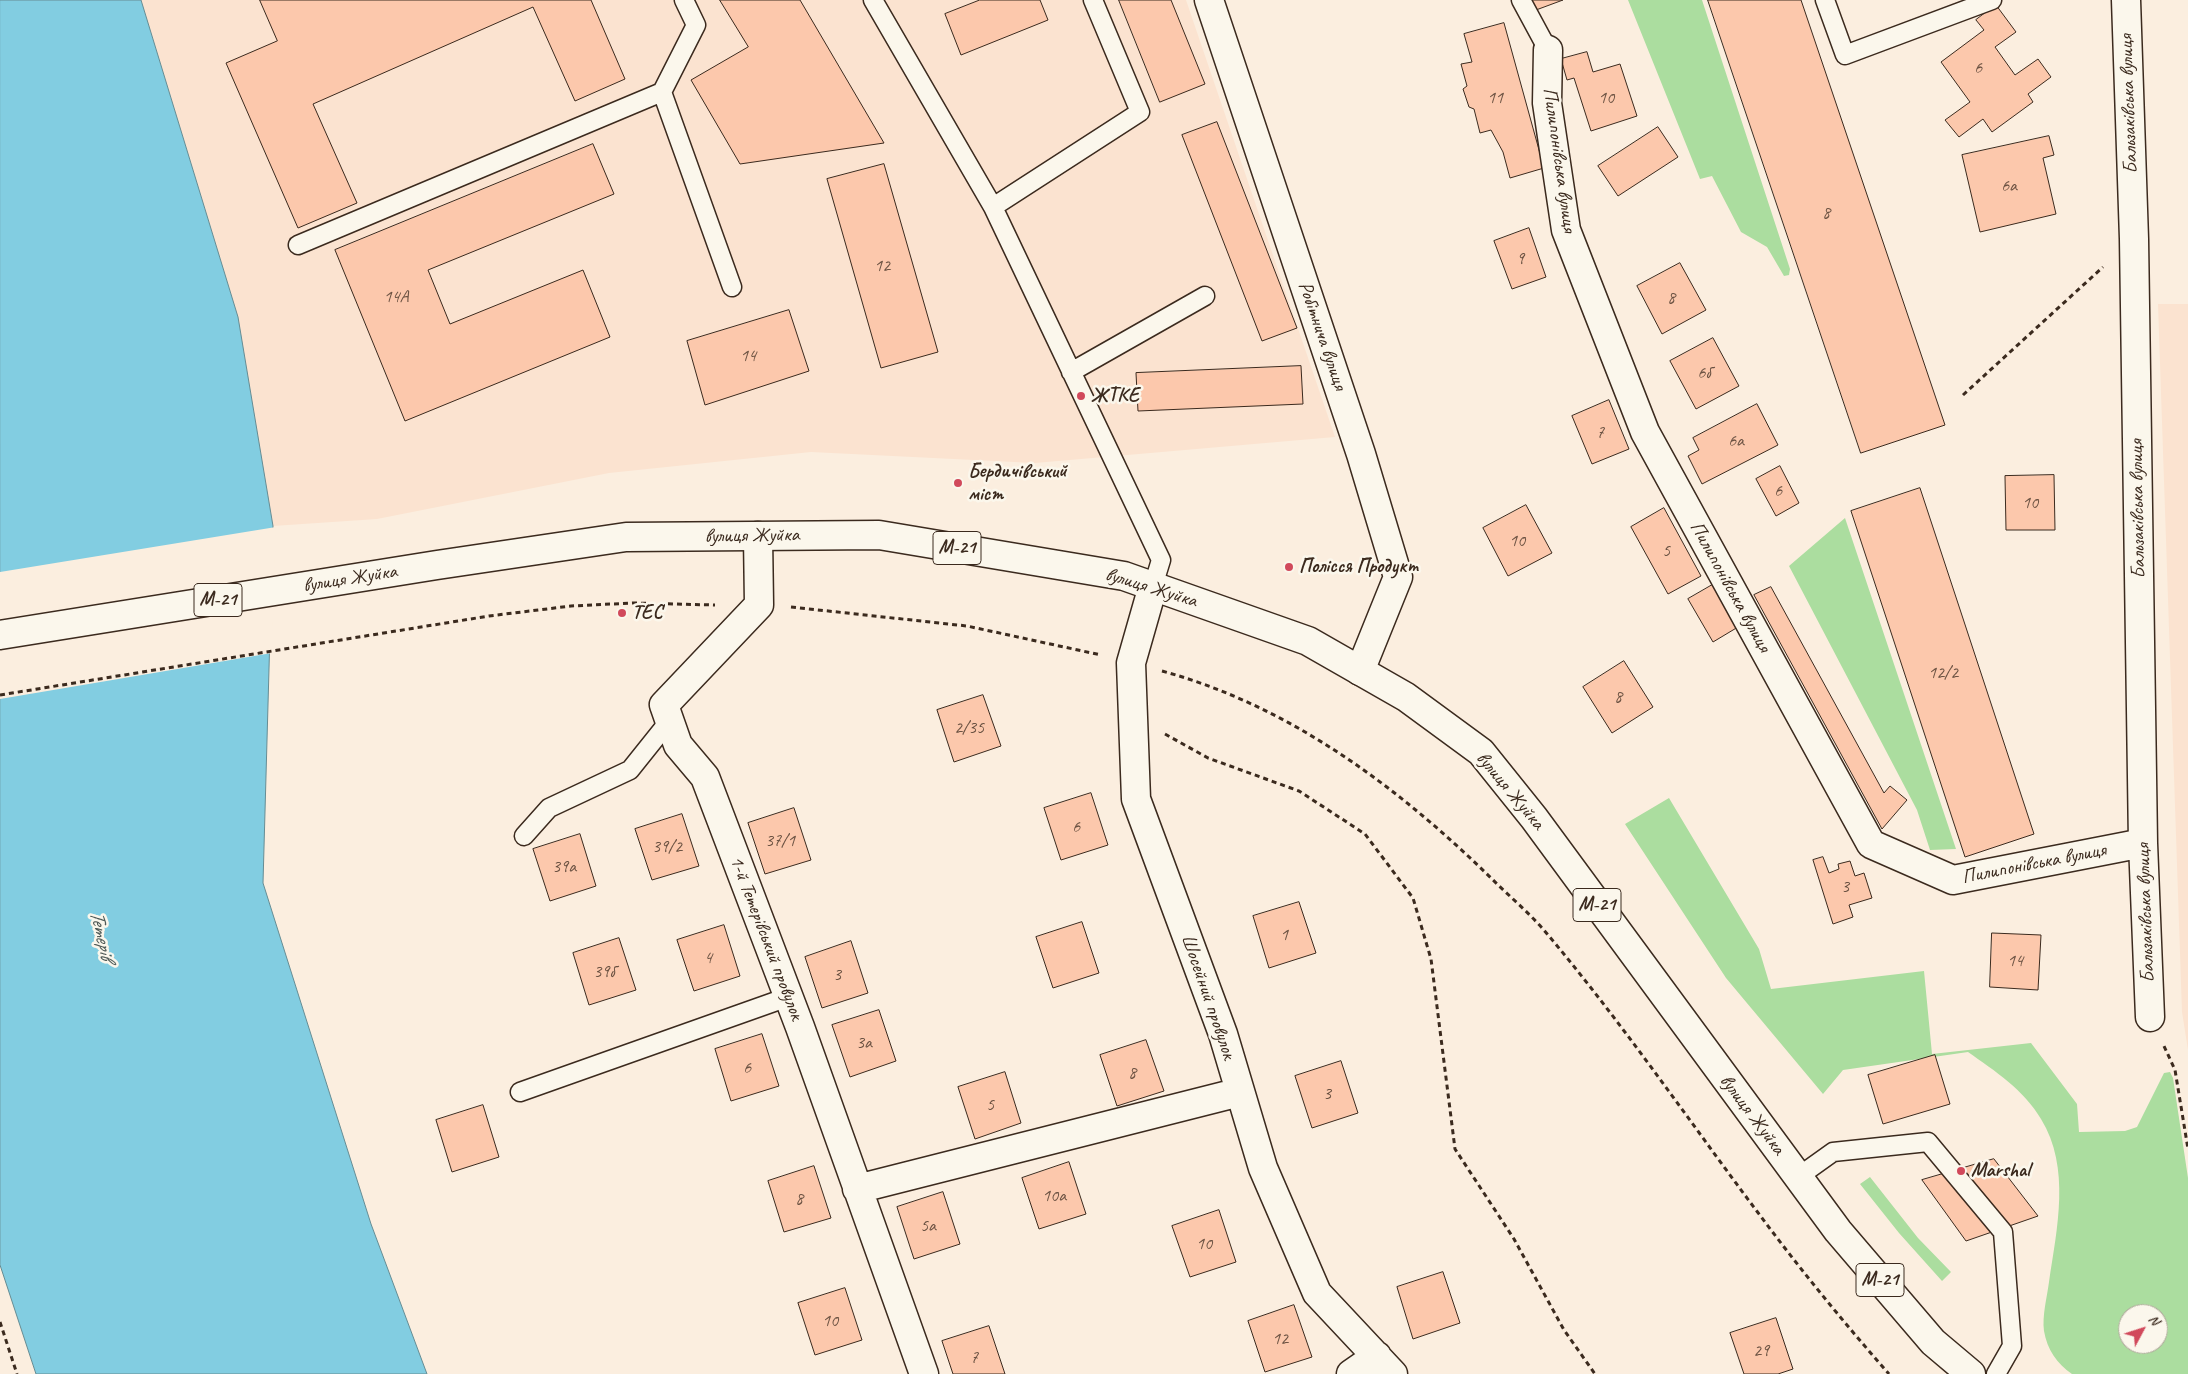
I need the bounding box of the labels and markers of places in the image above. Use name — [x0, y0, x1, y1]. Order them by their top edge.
place label: ЖТКЕ — [1091, 384, 1139, 408]
marker: ЖТКЕ — [1075, 390, 1087, 402]
place label: Бердичівський міст — [968, 460, 1067, 507]
marker: Бердичівський міст — [952, 477, 964, 489]
place label: Полісся Продукт — [1299, 555, 1417, 579]
marker: Полісся Продукт — [1283, 561, 1295, 573]
place label: ТЕС — [632, 601, 663, 625]
marker: ТЕС — [616, 607, 628, 619]
place label: Marshal — [1971, 1159, 2030, 1183]
marker: Marshal — [1955, 1165, 1967, 1177]

